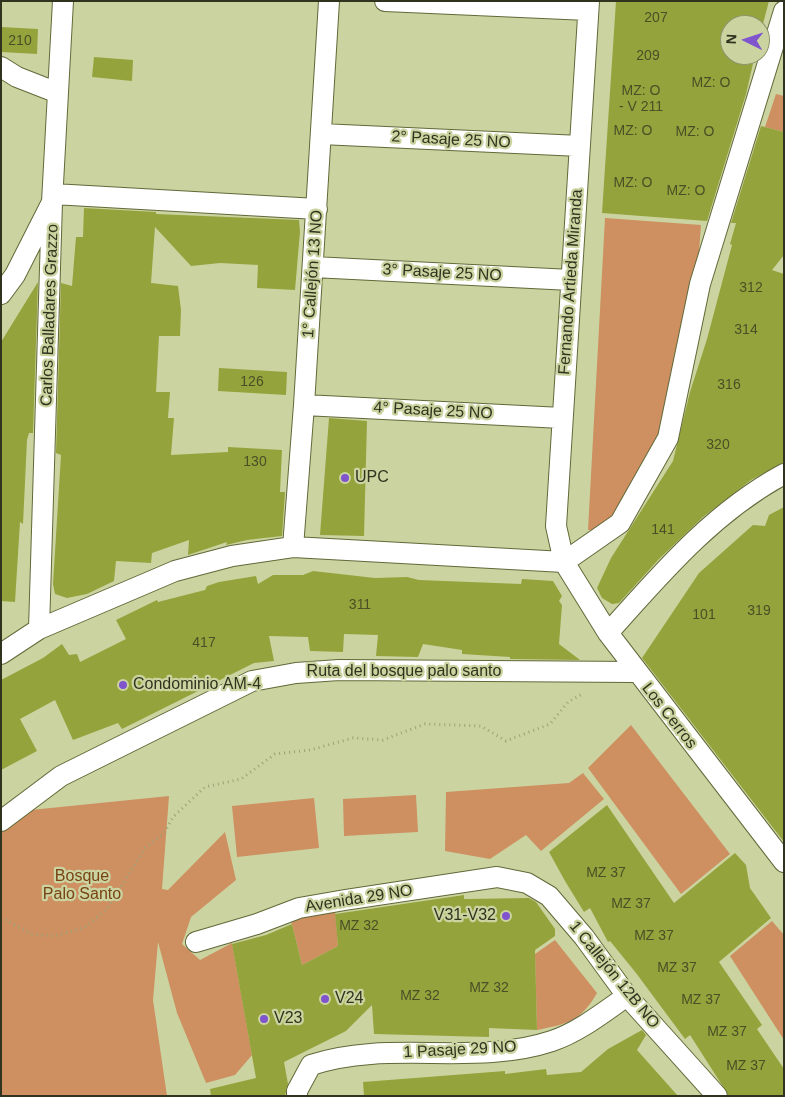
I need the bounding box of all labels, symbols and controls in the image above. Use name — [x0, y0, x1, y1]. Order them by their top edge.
house number: 207 — [644, 10, 668, 26]
north arrow — [720, 15, 770, 65]
house number: 210 — [8, 33, 32, 49]
text: N — [723, 33, 739, 45]
house number: 209 — [636, 48, 660, 64]
house number: MZ: O — [692, 75, 730, 91]
house number: MZ: O - V 211 — [619, 83, 663, 115]
house number: MZ: O — [614, 123, 652, 139]
house number: MZ: O — [676, 124, 714, 140]
street label: 2° Pasaje 25 NO — [391, 127, 511, 153]
house number: MZ: O — [614, 175, 652, 191]
house number: MZ: O — [667, 183, 705, 199]
street label: Fernando Artieda Miranda — [555, 189, 587, 375]
street label: 1° Callejón 13 NO — [299, 209, 327, 339]
street label: Carlos Balladares Grazzo — [37, 224, 63, 406]
street label: 3° Pasaje 25 NO — [382, 260, 502, 286]
house number: 312 — [739, 280, 763, 296]
house number: 314 — [734, 322, 758, 338]
house number: 126 — [240, 374, 264, 390]
house number: 316 — [717, 377, 741, 393]
street label: 4° Pasaje 25 NO — [373, 398, 493, 424]
house number: 320 — [706, 437, 730, 453]
house number: 130 — [243, 454, 267, 470]
place label: UPC — [355, 468, 389, 488]
marker: UPC — [339, 472, 351, 484]
house number: 141 — [651, 522, 675, 538]
house number: 311 — [349, 597, 371, 613]
house number: 319 — [747, 603, 771, 619]
house number: 101 — [692, 607, 716, 623]
house number: 417 — [192, 635, 216, 651]
street label: Ruta del bosque palo santo — [307, 662, 501, 682]
place label: Condominio AM-4 — [133, 675, 261, 695]
marker: Condominio AM-4 — [117, 679, 129, 691]
street label: Los Cerros — [637, 679, 701, 753]
house number: MZ 37 — [586, 865, 626, 881]
park label: Bosque Palo Santo — [43, 867, 121, 905]
street label: Avenida 29 NO — [304, 881, 414, 917]
house number: MZ 37 — [611, 896, 651, 912]
place label: V31-V32 — [434, 906, 496, 926]
marker: V31-V32 — [500, 910, 512, 922]
street label: 1 Callejón 12B NO — [565, 917, 663, 1033]
house number: MZ 32 — [339, 918, 379, 934]
house number: MZ 37 — [634, 928, 674, 944]
house number: MZ 37 — [657, 960, 697, 976]
house number: MZ 32 — [469, 980, 509, 996]
house number: MZ 32 — [400, 988, 440, 1004]
place label: V24 — [335, 989, 363, 1009]
house number: MZ 37 — [681, 992, 721, 1008]
marker: V24 — [319, 993, 331, 1005]
place label: V23 — [274, 1009, 302, 1029]
marker: V23 — [258, 1013, 270, 1025]
house number: MZ 37 — [707, 1024, 747, 1040]
street label: 1 Pasaje 29 NO — [403, 1037, 517, 1063]
house number: MZ 37 — [726, 1058, 766, 1074]

